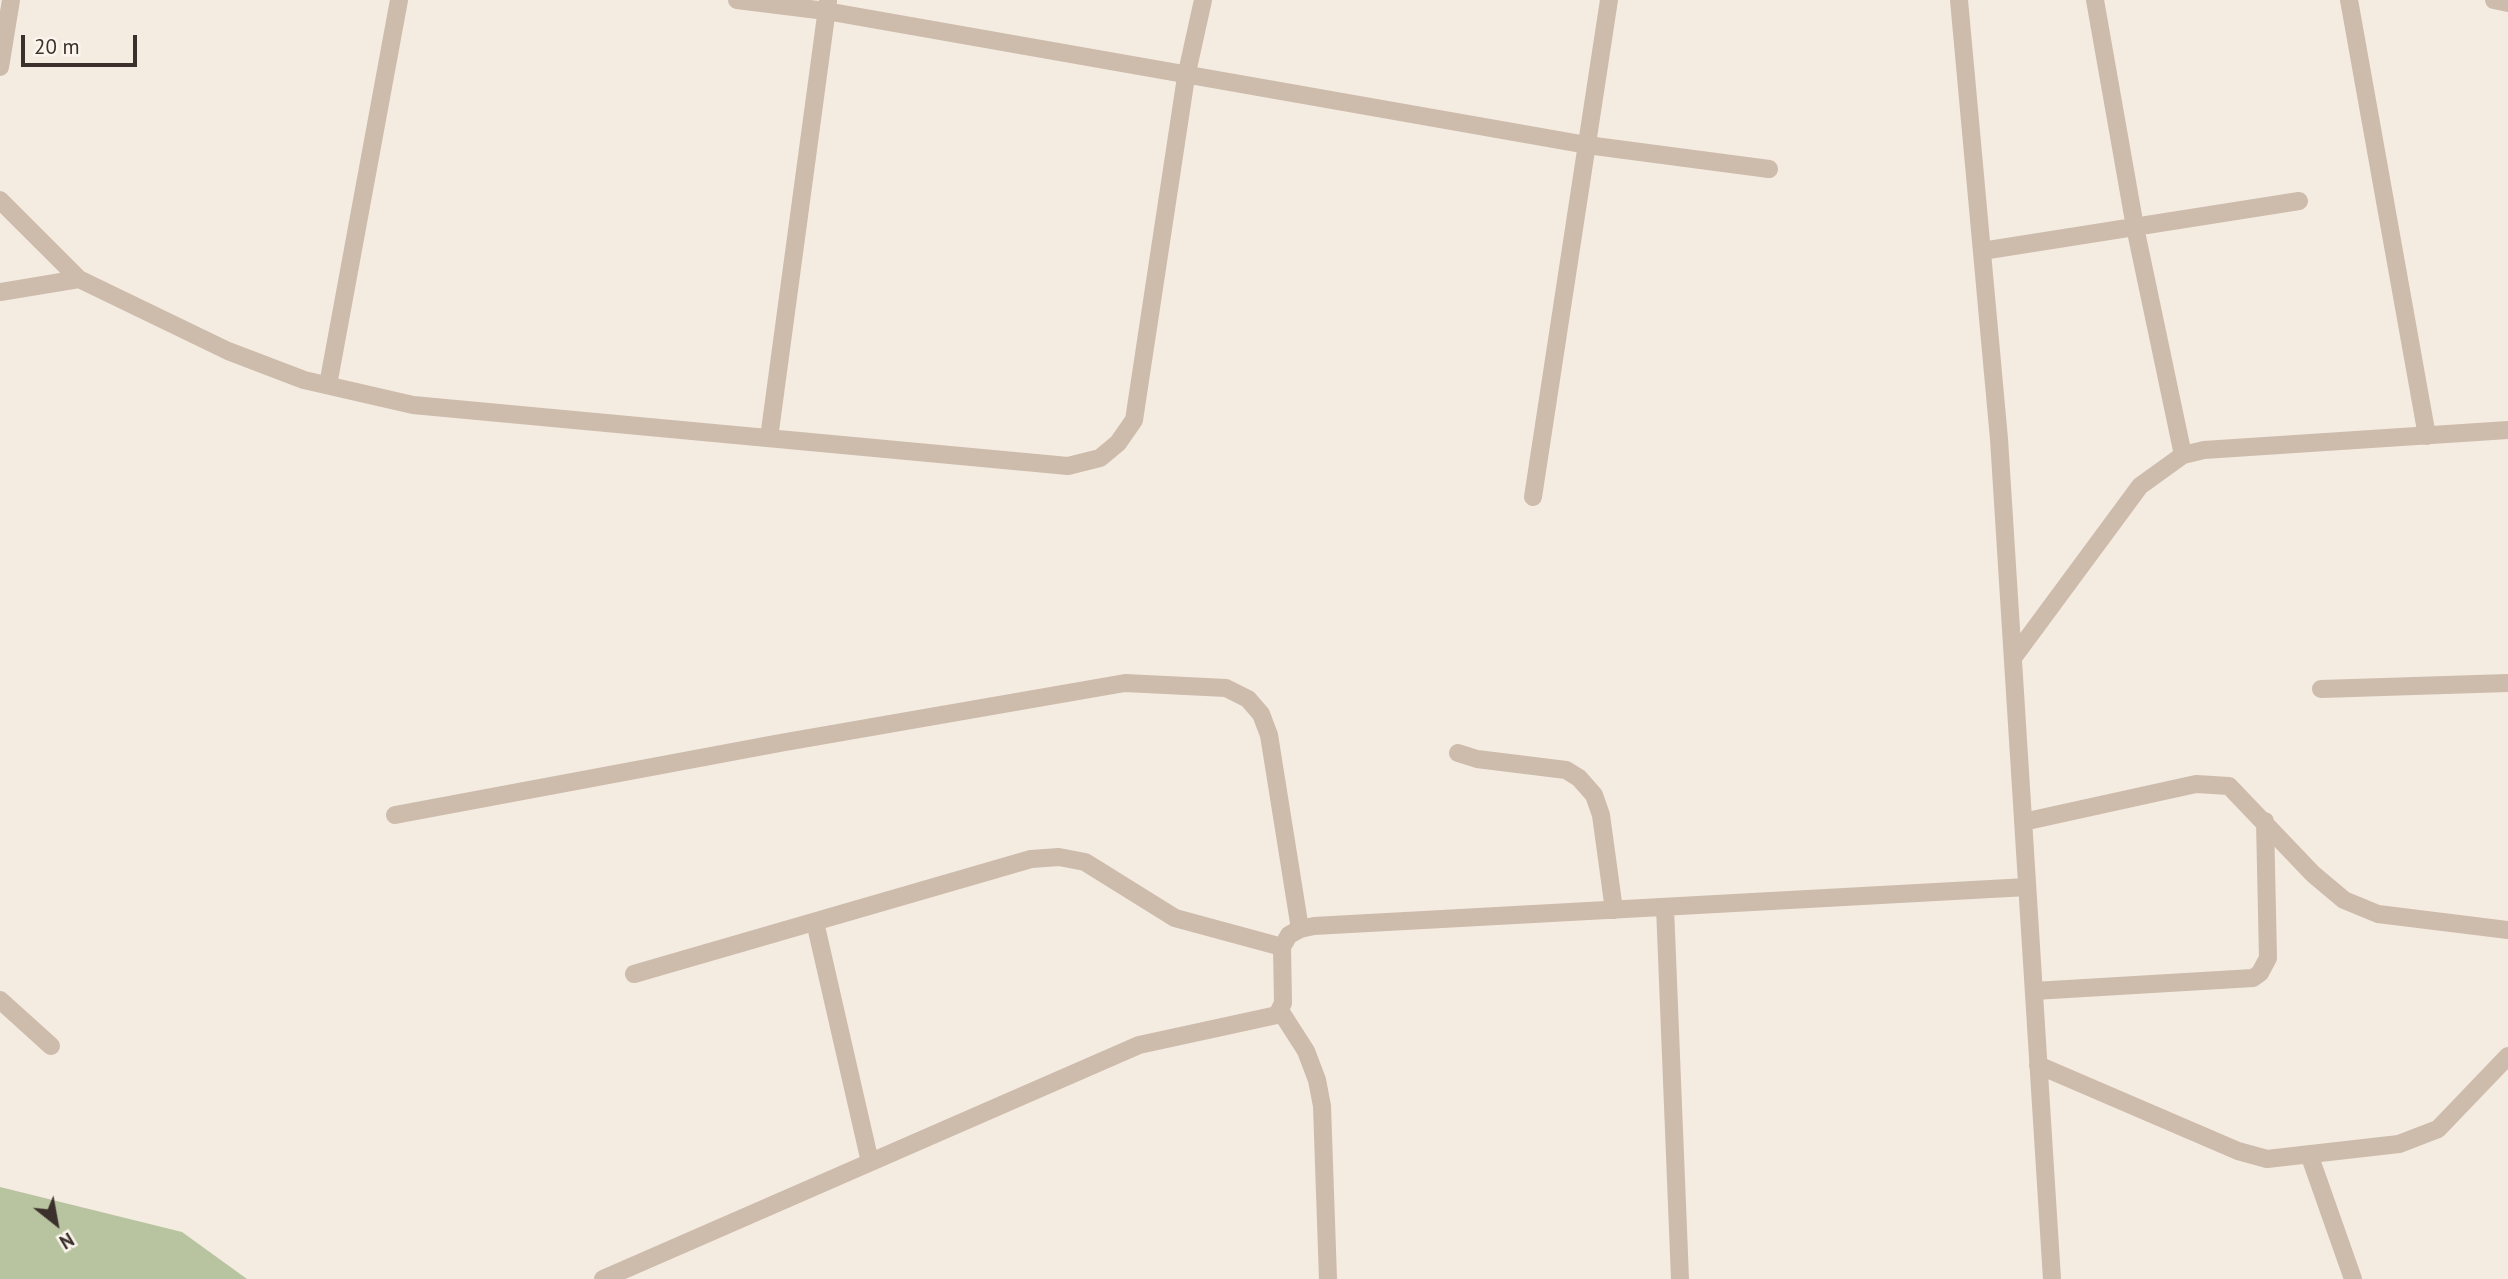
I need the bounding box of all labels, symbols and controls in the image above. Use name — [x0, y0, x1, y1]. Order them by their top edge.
scale bar — [24, 21, 140, 65]
text: 20 m — [34, 33, 80, 60]
north arrow — [21, 1188, 91, 1258]
text: N — [55, 1227, 78, 1254]

